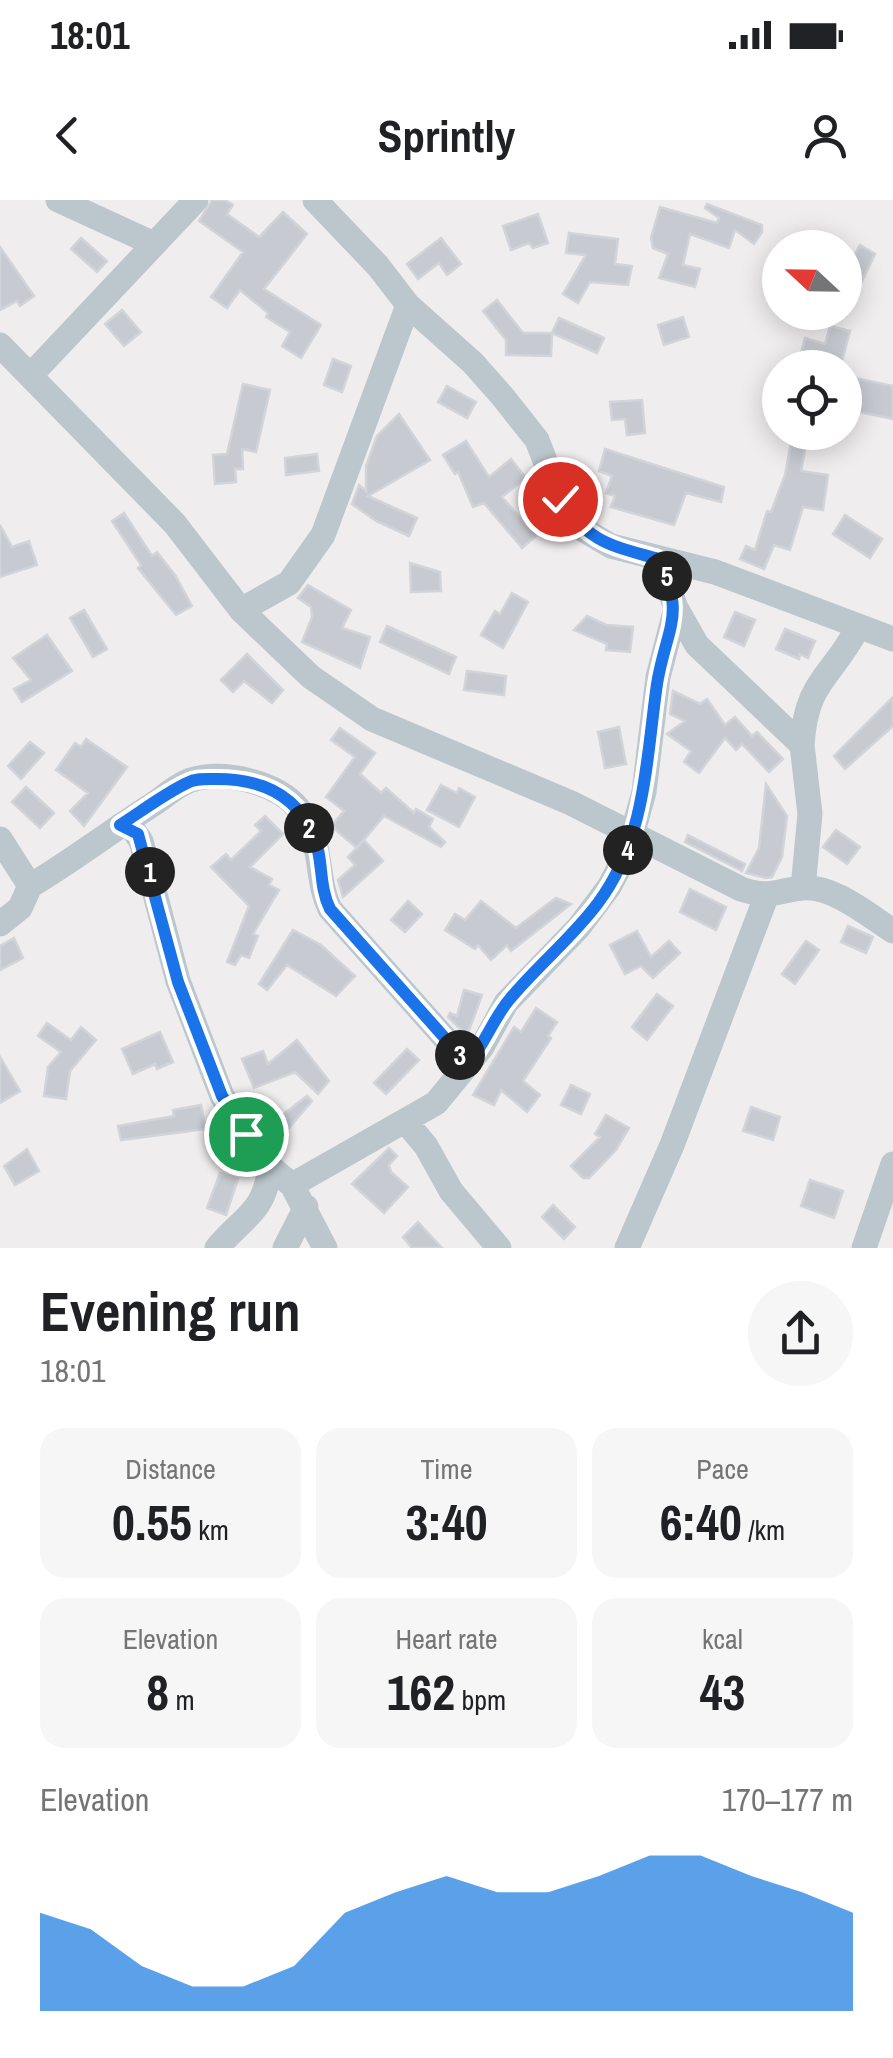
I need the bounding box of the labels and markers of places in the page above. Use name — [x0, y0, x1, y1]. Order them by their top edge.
pin — [518, 457, 603, 542]
pin: 5 — [642, 551, 692, 601]
pin: 2 — [284, 803, 334, 853]
pin: 4 — [603, 825, 653, 875]
pin: 1 — [125, 847, 175, 897]
pin: 3 — [435, 1030, 485, 1080]
pin — [204, 1092, 289, 1177]

